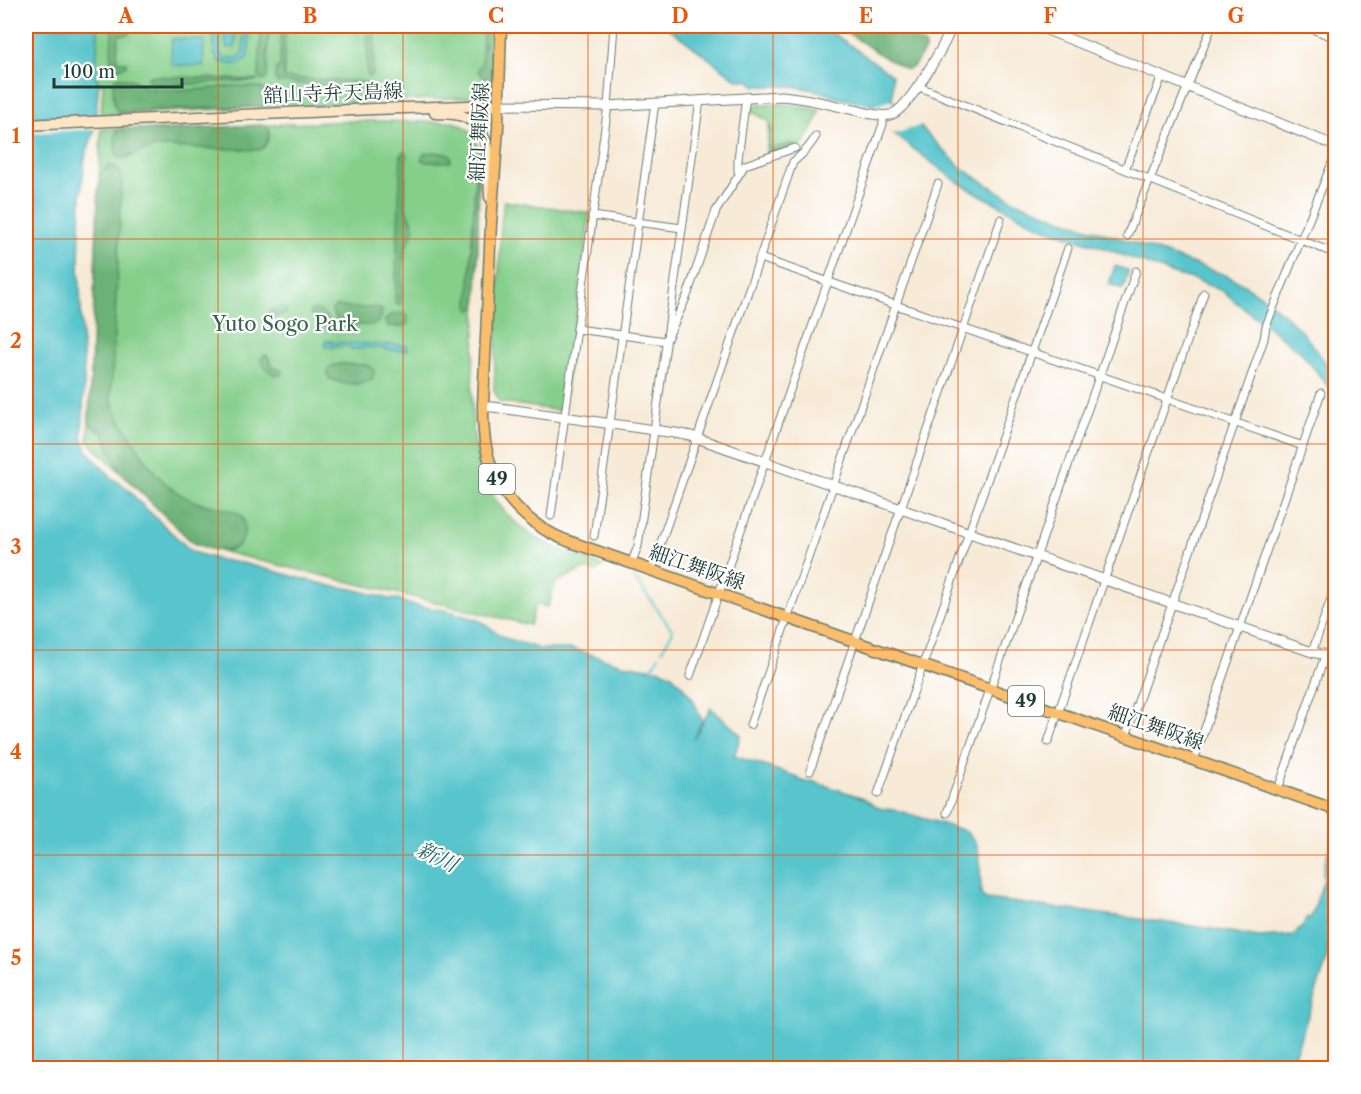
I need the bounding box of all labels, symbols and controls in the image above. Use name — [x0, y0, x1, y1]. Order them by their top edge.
text: A — [117, 4, 134, 28]
text: B — [303, 4, 318, 28]
text: C — [488, 4, 504, 28]
text: D — [671, 4, 689, 28]
text: E — [859, 4, 873, 28]
text: F — [1043, 4, 1057, 28]
text: G — [1228, 4, 1245, 28]
scale bar — [54, 51, 182, 89]
text: 100 m — [63, 61, 115, 83]
street label: 舘山寺弁天島線 — [263, 79, 403, 107]
street label: 細江舞阪線 — [464, 81, 494, 183]
text: 1 — [12, 124, 21, 148]
park label: Yuto Sogo Park — [211, 312, 359, 336]
text: 2 — [10, 329, 22, 353]
road number: 49 — [479, 464, 515, 494]
text: 3 — [10, 535, 22, 559]
street label: 細江舞阪線 — [646, 539, 748, 595]
road number: 49 — [1008, 686, 1044, 716]
street label: 細江舞阪線 — [1105, 699, 1207, 755]
text: 4 — [10, 740, 22, 764]
water label: 新川 — [413, 836, 463, 878]
text: 5 — [10, 946, 22, 970]

